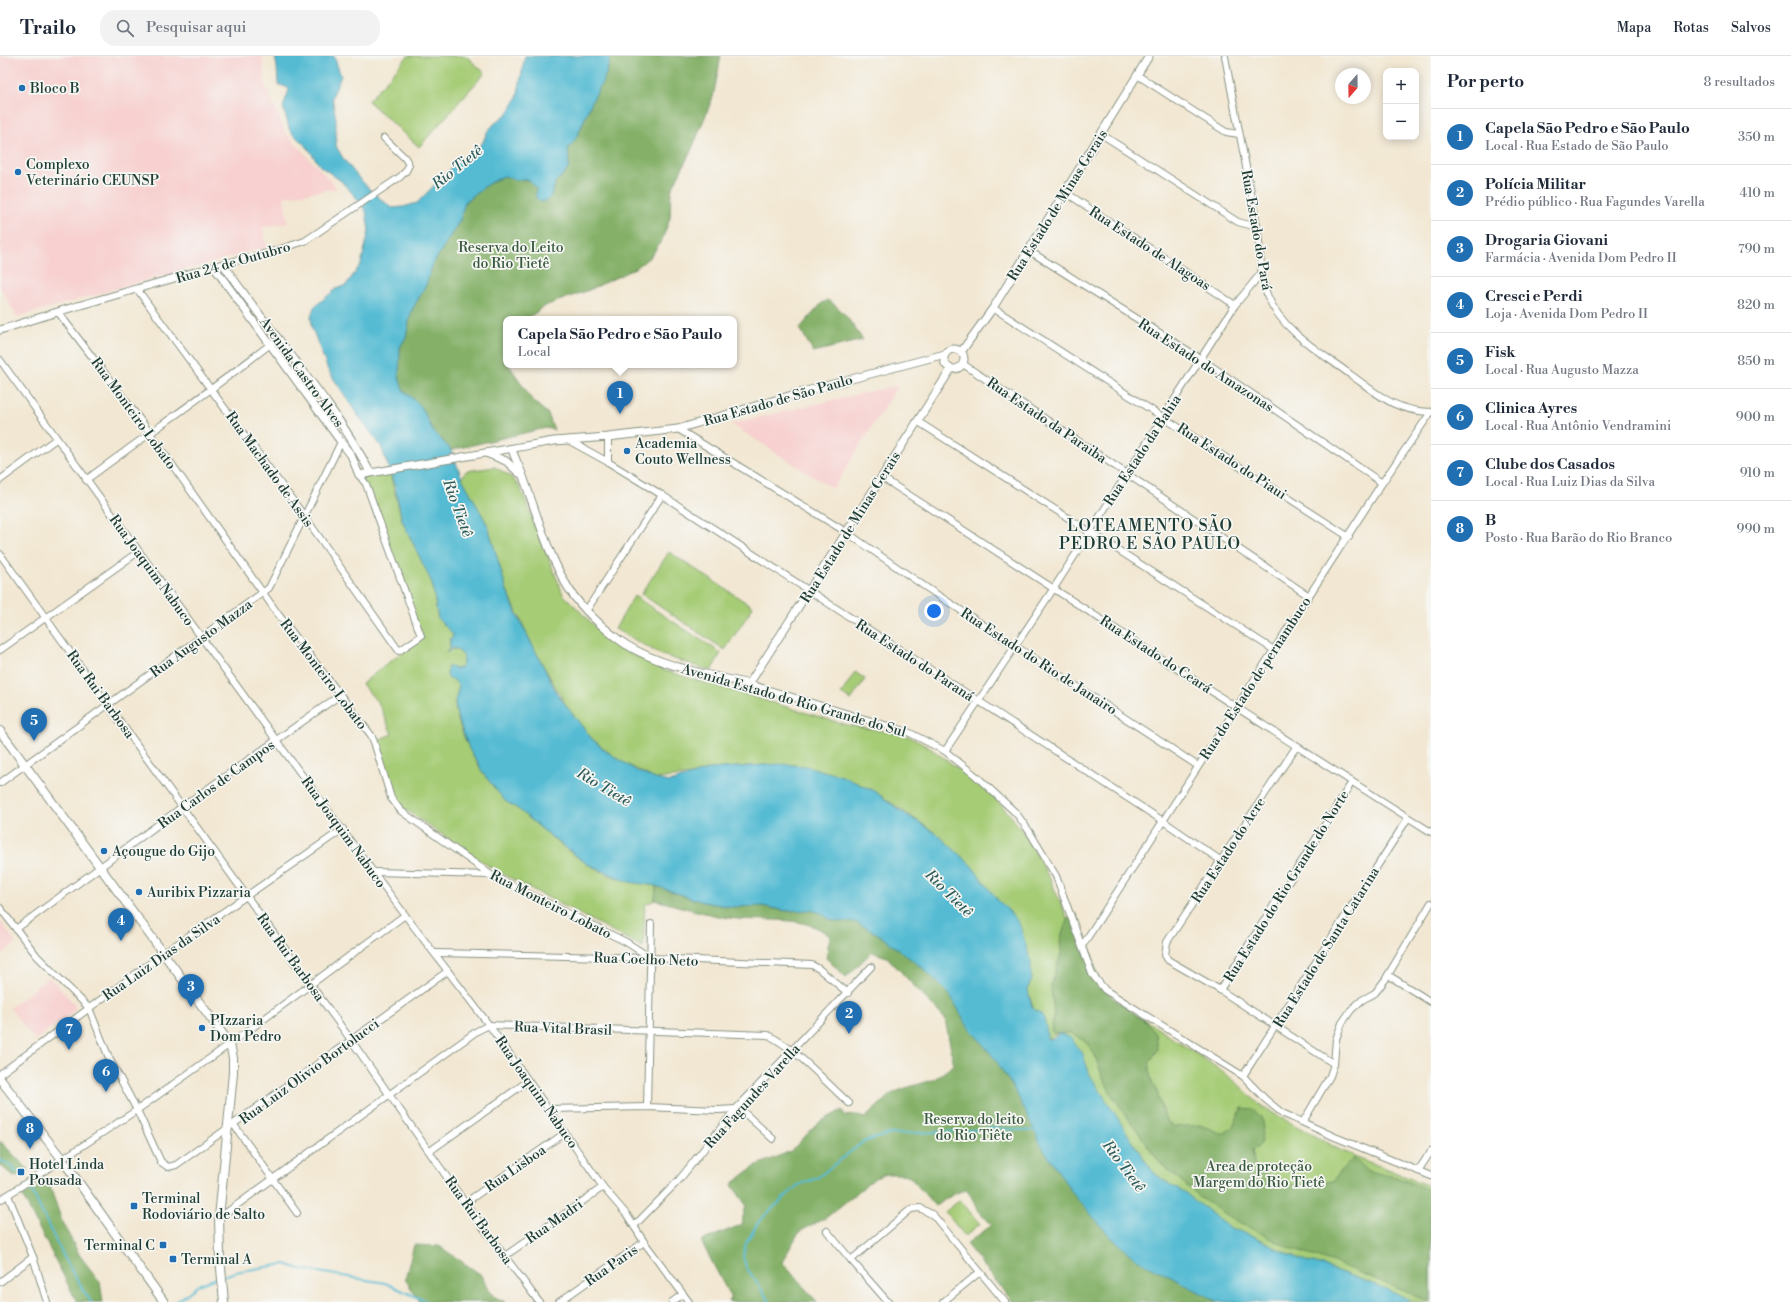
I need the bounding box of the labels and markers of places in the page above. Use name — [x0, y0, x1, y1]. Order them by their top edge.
place label: Bloco B — [29, 80, 80, 98]
marker: Bloco B — [17, 83, 27, 93]
place label: Complexo Veterinário CEUNSP — [25, 156, 160, 190]
marker: Complexo Veterinário CEUNSP — [13, 167, 23, 177]
pin: 1 — [607, 381, 633, 414]
place label: Academia Couto Wellness — [634, 435, 731, 469]
marker: Academia Couto Wellness — [622, 446, 632, 456]
pin: 5 — [21, 708, 47, 741]
place label: Açougue do Gijo — [111, 843, 215, 861]
marker: Açougue do Gijo — [99, 846, 109, 856]
place label: Auribix Pizzaria — [146, 884, 252, 902]
marker: Auribix Pizzaria — [134, 887, 144, 897]
pin: 4 — [108, 908, 134, 941]
pin: 3 — [178, 974, 204, 1007]
pin: 2 — [836, 1001, 862, 1034]
place label: PIzzaria Dom Pedro — [210, 1012, 281, 1046]
pin: 7 — [56, 1017, 82, 1050]
marker: PIzzaria Dom Pedro — [197, 1023, 207, 1033]
pin: 6 — [93, 1059, 119, 1092]
pin: 8 — [17, 1116, 43, 1149]
place label: Hotel Linda Pousada — [29, 1156, 105, 1190]
marker: Hotel Linda Pousada — [16, 1167, 26, 1177]
place label: Terminal Rodoviário de Salto — [142, 1190, 265, 1224]
marker: Terminal Rodoviário de Salto — [129, 1201, 139, 1211]
place label: Terminal C — [84, 1237, 155, 1255]
marker: Terminal C — [158, 1240, 168, 1250]
place label: Terminal A — [181, 1251, 252, 1269]
marker: Terminal A — [168, 1254, 178, 1264]

